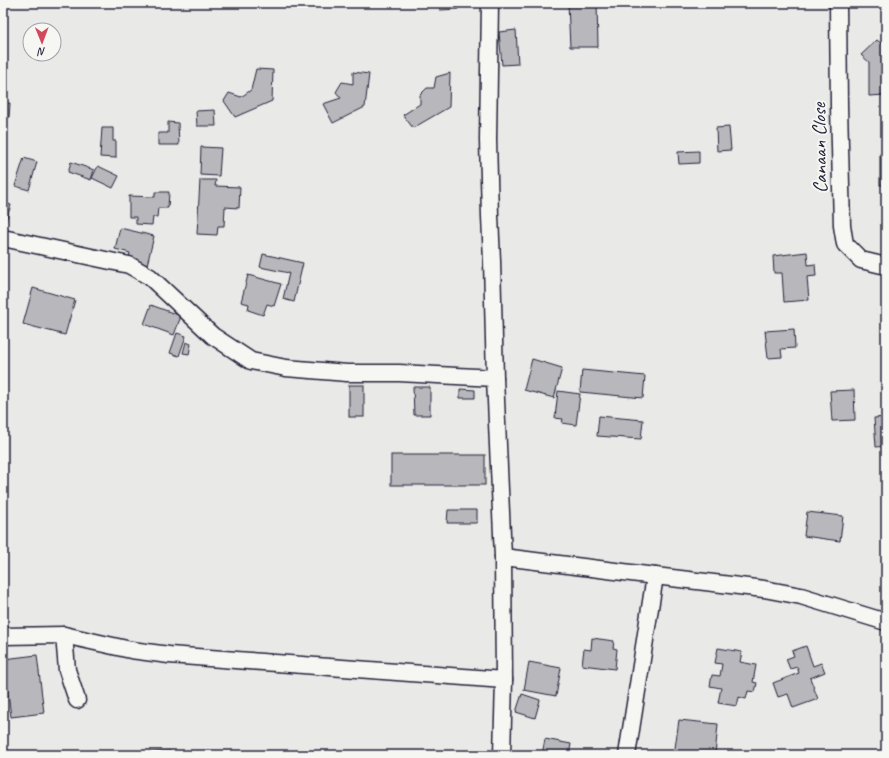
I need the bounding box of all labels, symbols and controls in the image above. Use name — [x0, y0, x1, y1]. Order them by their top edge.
north arrow — [22, 22, 62, 62]
text: N — [36, 45, 46, 59]
street label: Canaan Close — [806, 101, 833, 193]

